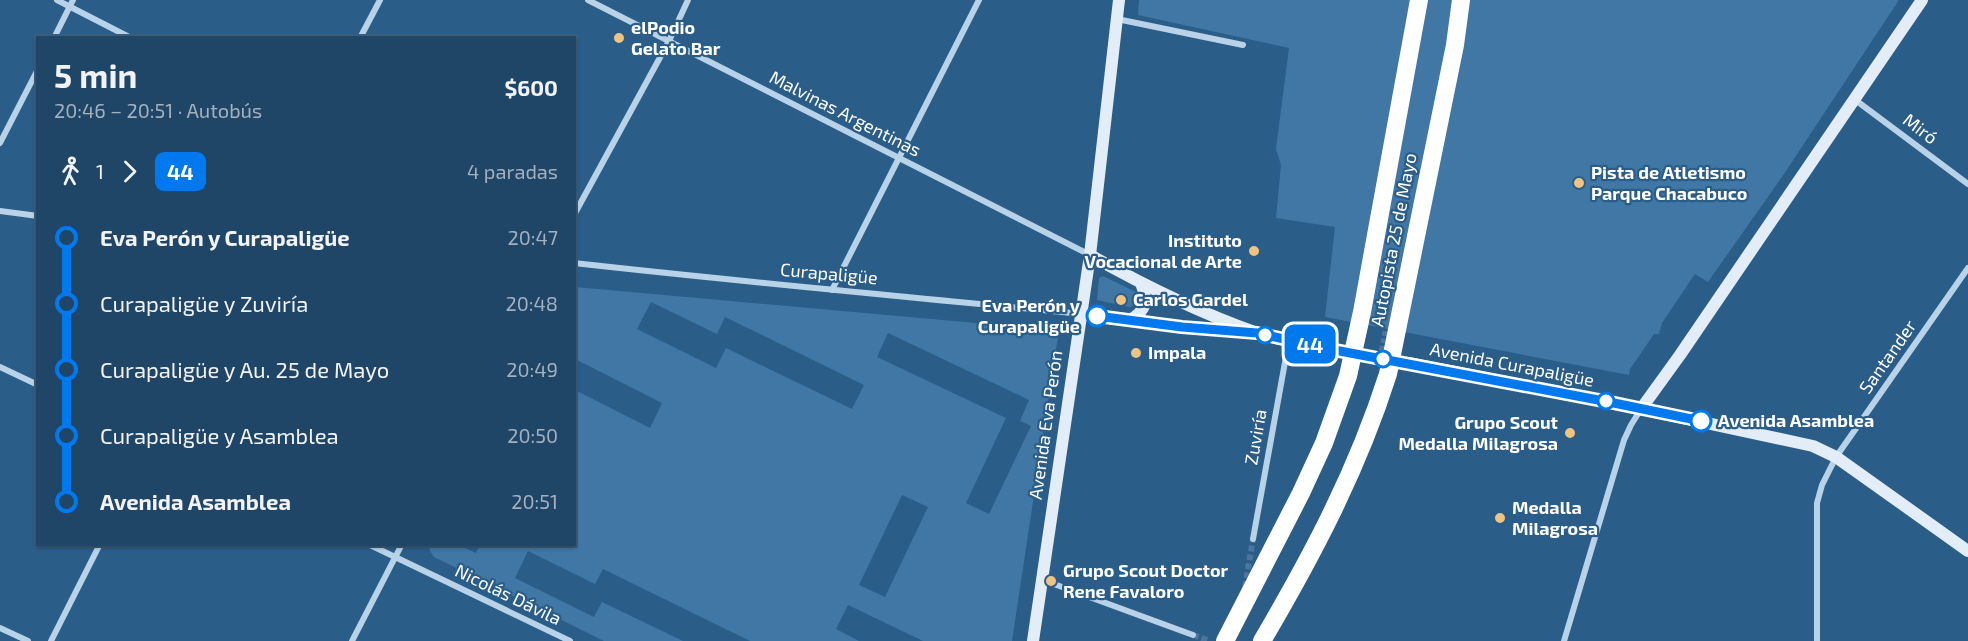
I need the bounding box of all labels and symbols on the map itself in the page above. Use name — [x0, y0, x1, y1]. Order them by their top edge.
place label: elPodio Gelato Bar — [631, 16, 721, 59]
marker: elPodio Gelato Bar — [612, 31, 626, 45]
street label: Malvinas Argentinas — [766, 65, 925, 161]
street label: Miró — [1899, 108, 1942, 148]
street label: Autopista 25 de Mayo — [1365, 151, 1421, 328]
place label: Pista de Atletismo Parque Chacabuco — [1591, 161, 1747, 204]
marker: Pista de Atletismo Parque Chacabuco — [1572, 176, 1586, 190]
place label: Instituto Vocacional de Arte — [1085, 229, 1242, 272]
marker: Instituto Vocacional de Arte — [1247, 244, 1261, 258]
street label: Curapaligüe — [779, 258, 879, 288]
place label: Carlos Gardel — [1133, 288, 1248, 310]
marker: Carlos Gardel — [1114, 293, 1128, 307]
place label: Eva Perón y Curapaligüe — [978, 294, 1081, 337]
marker: Eva Perón y Curapaligüe — [1086, 305, 1108, 327]
street label: Santander — [1854, 315, 1921, 397]
line badge: 44 — [1283, 324, 1337, 364]
unlabelled marker — [1256, 326, 1274, 344]
street label: Avenida Curapaligüe — [1428, 337, 1596, 391]
place label: Impala — [1148, 341, 1206, 363]
marker: Impala — [1129, 346, 1143, 360]
street label: Avenida Eva Perón — [1024, 349, 1066, 501]
unlabelled marker — [1374, 350, 1392, 368]
unlabelled marker — [1597, 392, 1615, 410]
street label: Zuviría — [1239, 407, 1271, 466]
place label: Avenida Asamblea — [1718, 409, 1874, 431]
marker: Avenida Asamblea — [1690, 410, 1712, 432]
place label: Grupo Scout Medalla Milagrosa — [1398, 411, 1559, 454]
marker: Grupo Scout Medalla Milagrosa — [1563, 426, 1577, 440]
place label: Medalla Milagrosa — [1512, 496, 1598, 539]
marker: Medalla Milagrosa — [1493, 511, 1507, 525]
street label: Nicolás Dávila — [452, 559, 565, 629]
place label: Grupo Scout Doctor Rene Favaloro — [1063, 559, 1229, 602]
marker: Grupo Scout Doctor Rene Favaloro — [1044, 574, 1058, 588]

